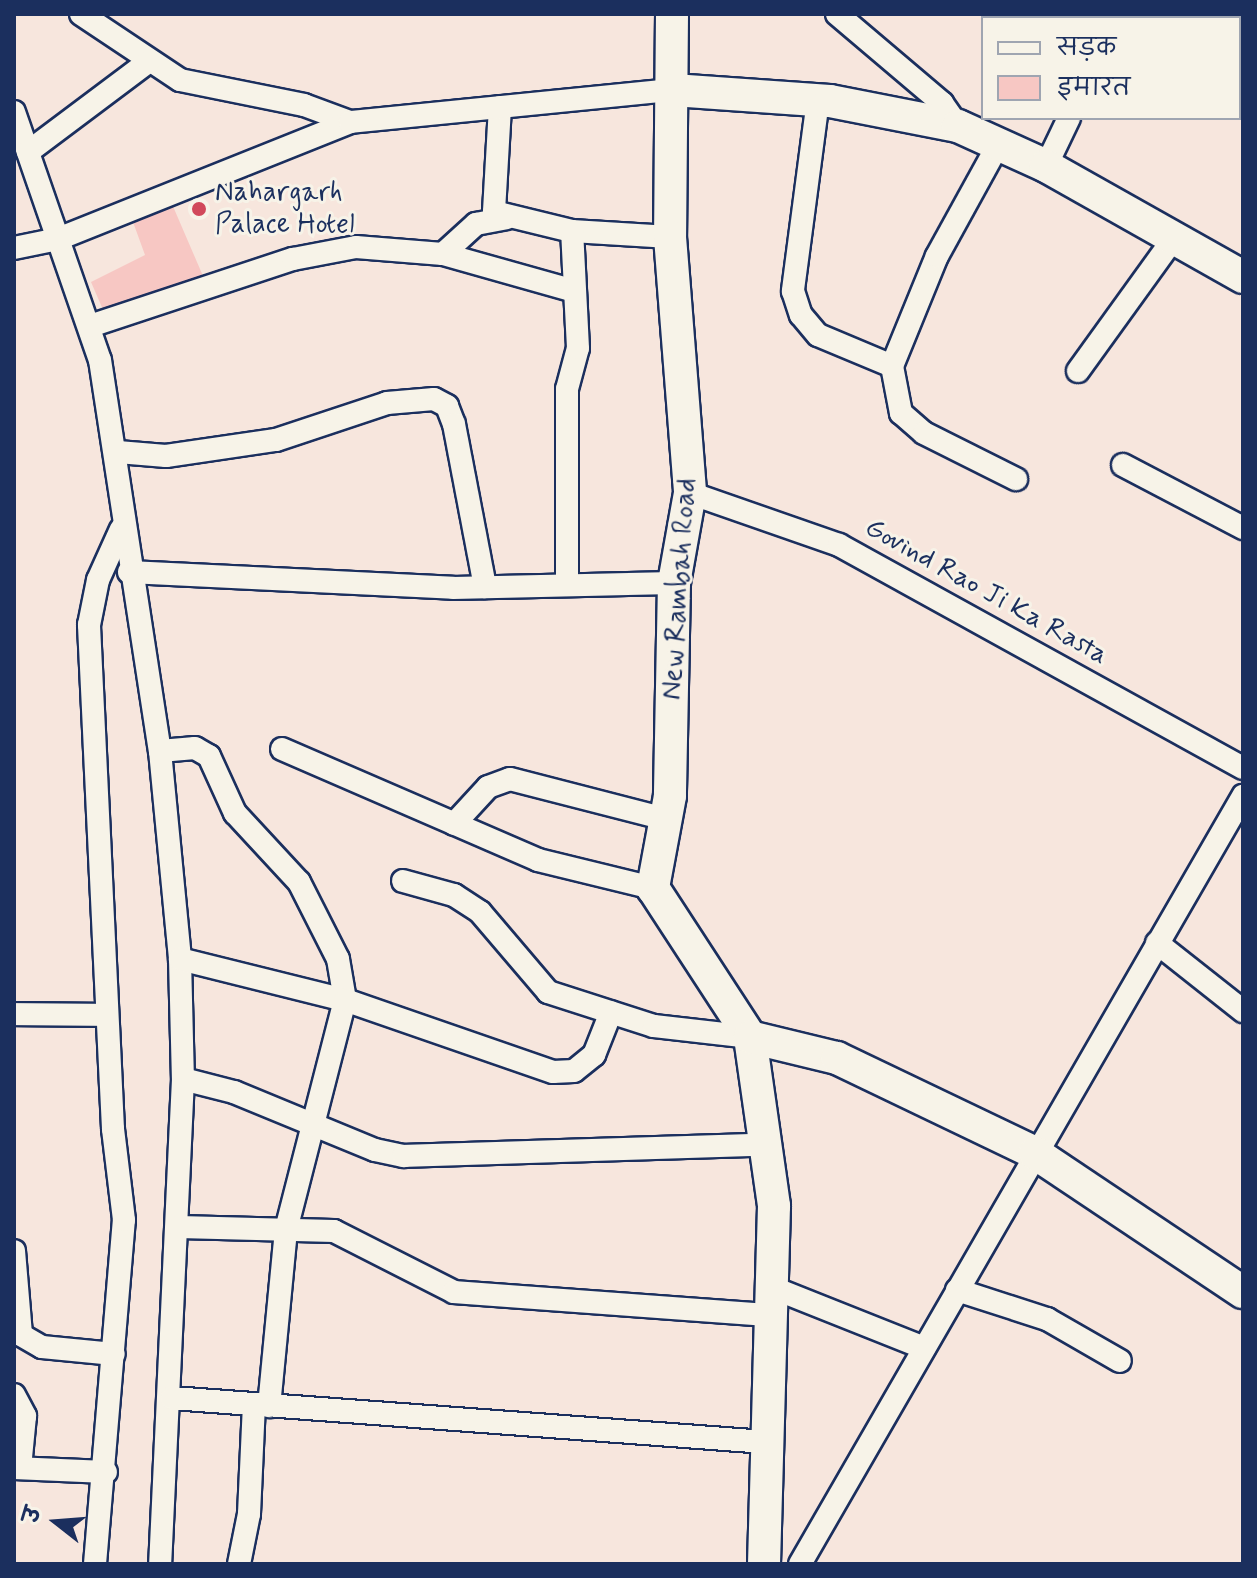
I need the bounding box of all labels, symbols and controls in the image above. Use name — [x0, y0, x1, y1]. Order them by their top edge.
legend — [981, 16, 1241, 120]
text: सड़क — [1057, 33, 1116, 64]
text: इमारत — [1057, 73, 1130, 104]
place label: Nahargarh Palace Hotel — [215, 176, 354, 242]
marker: Nahargarh Palace Hotel — [190, 200, 208, 218]
street label: New Rambah Road — [656, 477, 704, 701]
street label: Govind Rao Ji Ka Rasta — [861, 512, 1111, 672]
north arrow — [16, 1482, 96, 1562]
text: उ — [18, 1504, 49, 1526]

